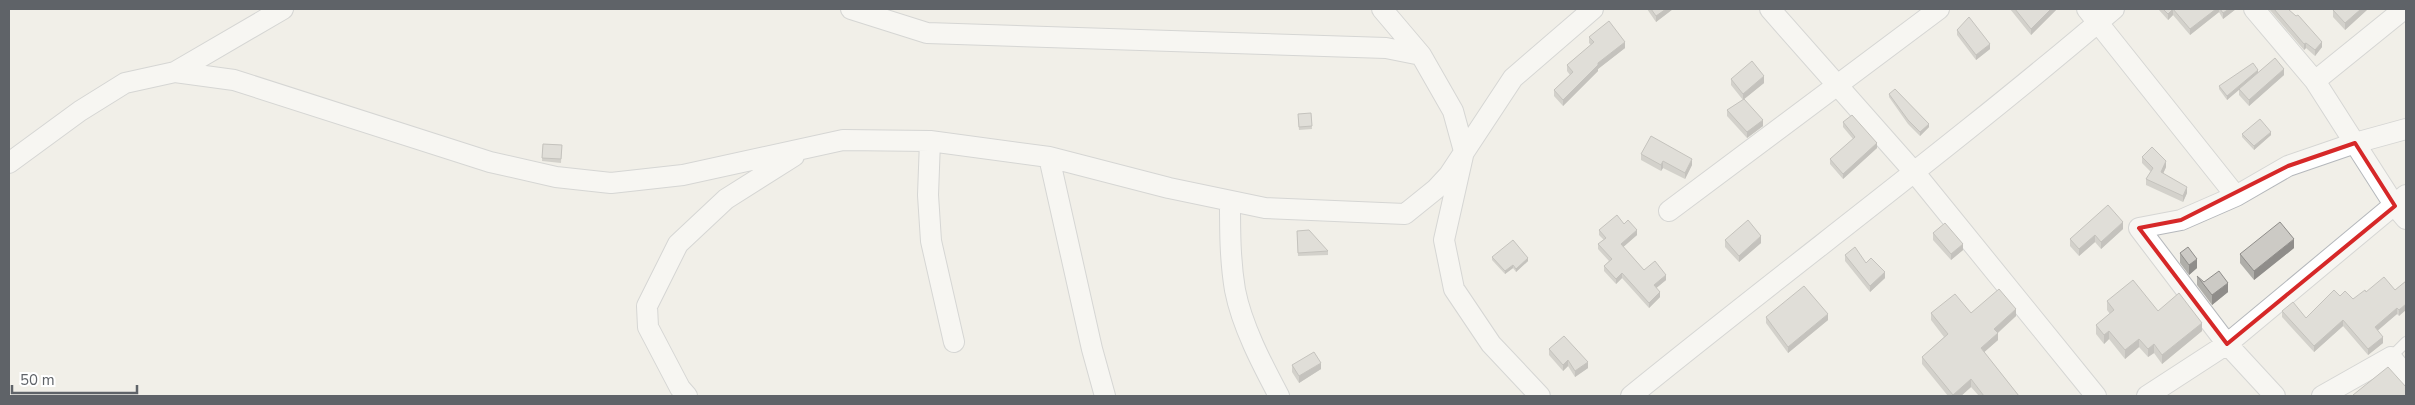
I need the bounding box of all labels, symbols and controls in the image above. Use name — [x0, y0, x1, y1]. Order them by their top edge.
scale bar — [12, 362, 138, 394]
text: 50 m — [20, 370, 55, 390]

